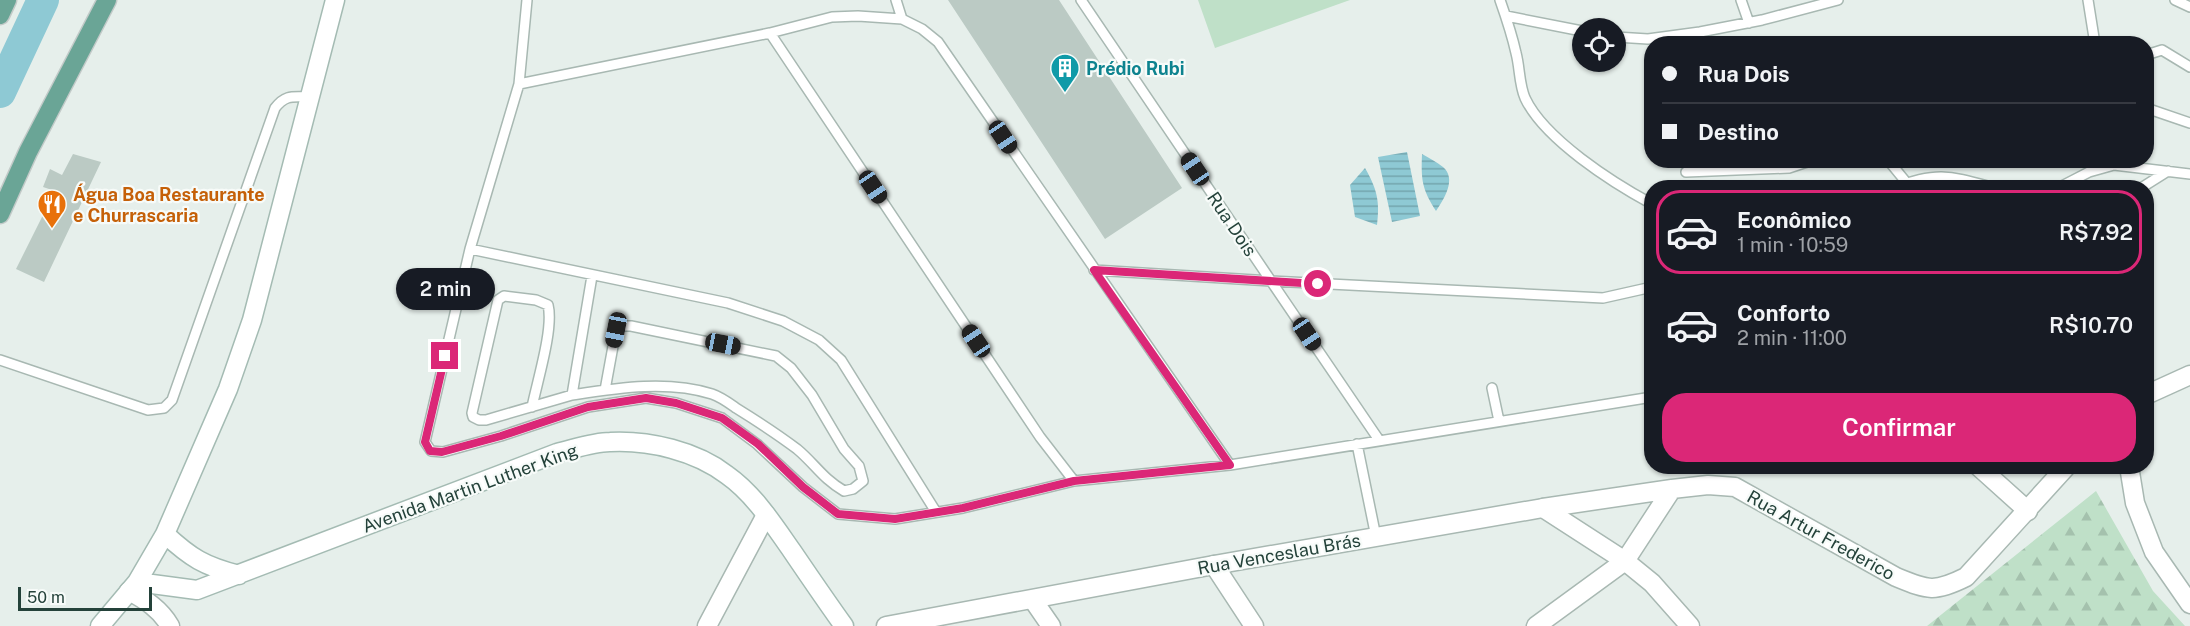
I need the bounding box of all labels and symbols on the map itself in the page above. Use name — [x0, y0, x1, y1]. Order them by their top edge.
building icon: Prédio Rubi — [1049, 52, 1081, 94]
place label: Prédio Rubi — [1086, 58, 1185, 79]
car — [985, 117, 1021, 157]
car — [1177, 149, 1213, 189]
car — [855, 167, 891, 207]
place label: Água Boa Restaurante e Churrascaria — [73, 183, 265, 226]
restaurant icon: Água Boa Restaurante e Churrascaria — [36, 188, 68, 230]
street label: Rua Dois — [1203, 188, 1261, 260]
callout: 2 min — [396, 269, 494, 311]
route start — [1304, 270, 1331, 297]
car — [604, 311, 628, 349]
car — [1289, 314, 1325, 354]
car — [958, 321, 994, 361]
car — [704, 332, 742, 356]
route end — [431, 342, 458, 369]
street label: Avenida Martin Luther King — [359, 439, 581, 537]
street label: Rua Artur Frederico — [1744, 486, 1898, 584]
street label: Rua Venceslau Brás — [1196, 529, 1362, 579]
scale bar — [18, 584, 152, 612]

